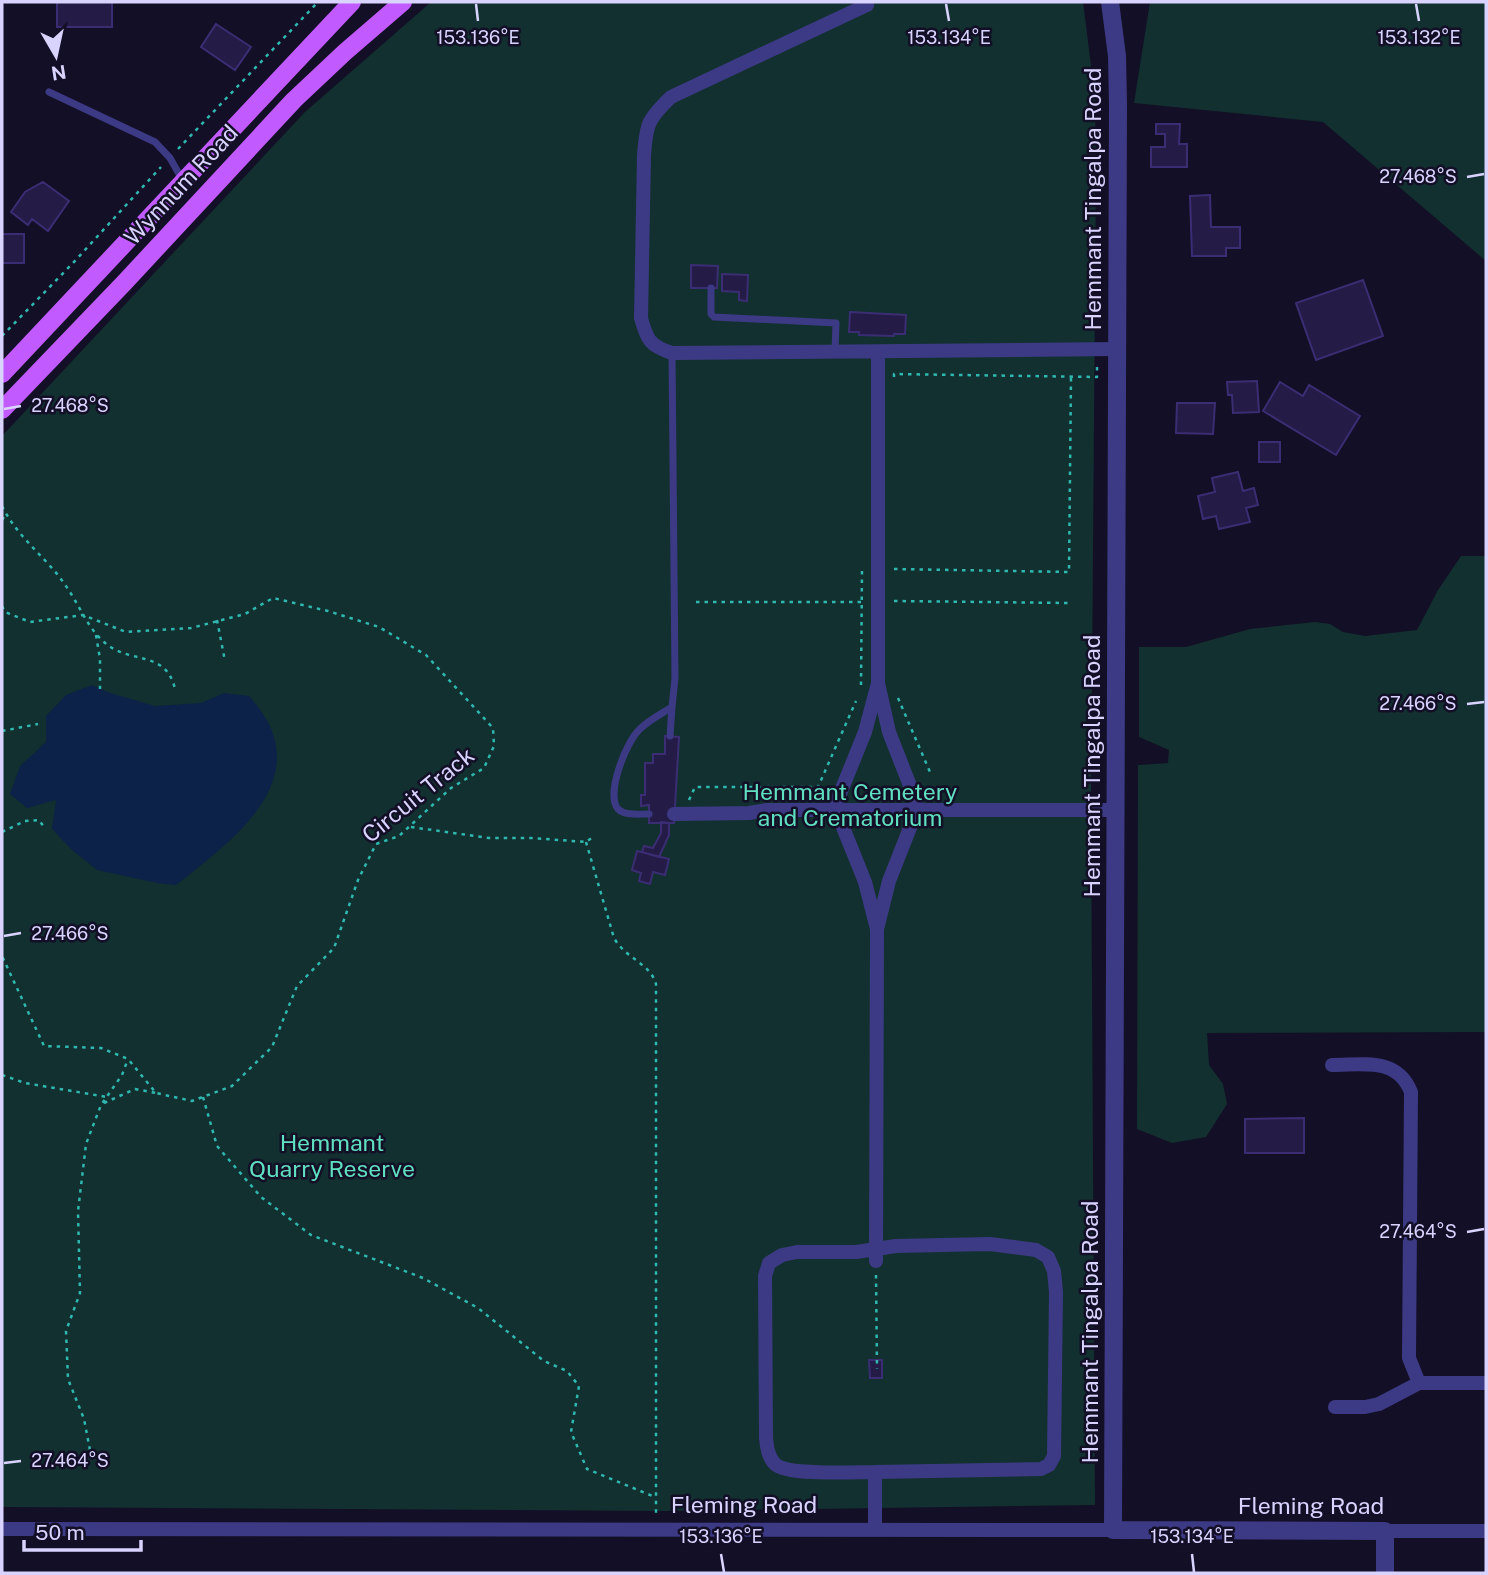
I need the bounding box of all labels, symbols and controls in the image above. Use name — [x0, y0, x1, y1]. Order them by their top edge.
north arrow — [21, 21, 91, 91]
text: 153.136°E — [436, 27, 520, 48]
text: 153.134°E — [907, 27, 991, 48]
text: 153.132°E — [1377, 27, 1461, 48]
text: N — [50, 61, 68, 85]
street label: Hemmant Tingalpa Road — [1079, 68, 1106, 330]
street label: Wynnum Road — [118, 119, 243, 250]
text: 27.468°S — [1379, 166, 1457, 187]
text: 27.468°S — [31, 395, 109, 416]
street label: Hemmant Tingalpa Road — [1078, 635, 1105, 897]
text: 27.466°S — [1379, 693, 1457, 714]
street label: Circuit Track — [356, 741, 479, 848]
park label: Hemmant Cemetery and Crematorium — [743, 778, 957, 831]
text: 27.466°S — [31, 923, 109, 944]
park label: Hemmant Quarry Reserve — [249, 1129, 415, 1182]
street label: Hemmant Tingalpa Road — [1076, 1201, 1103, 1463]
text: 27.464°S — [1379, 1221, 1457, 1242]
text: 27.464°S — [31, 1450, 109, 1471]
street label: Fleming Road — [671, 1491, 817, 1518]
street label: Fleming Road — [1238, 1492, 1384, 1519]
scale bar — [24, 1508, 142, 1552]
text: 50 m — [35, 1520, 85, 1545]
text: 153.136°E — [679, 1526, 763, 1547]
text: 153.134°E — [1150, 1526, 1234, 1547]

